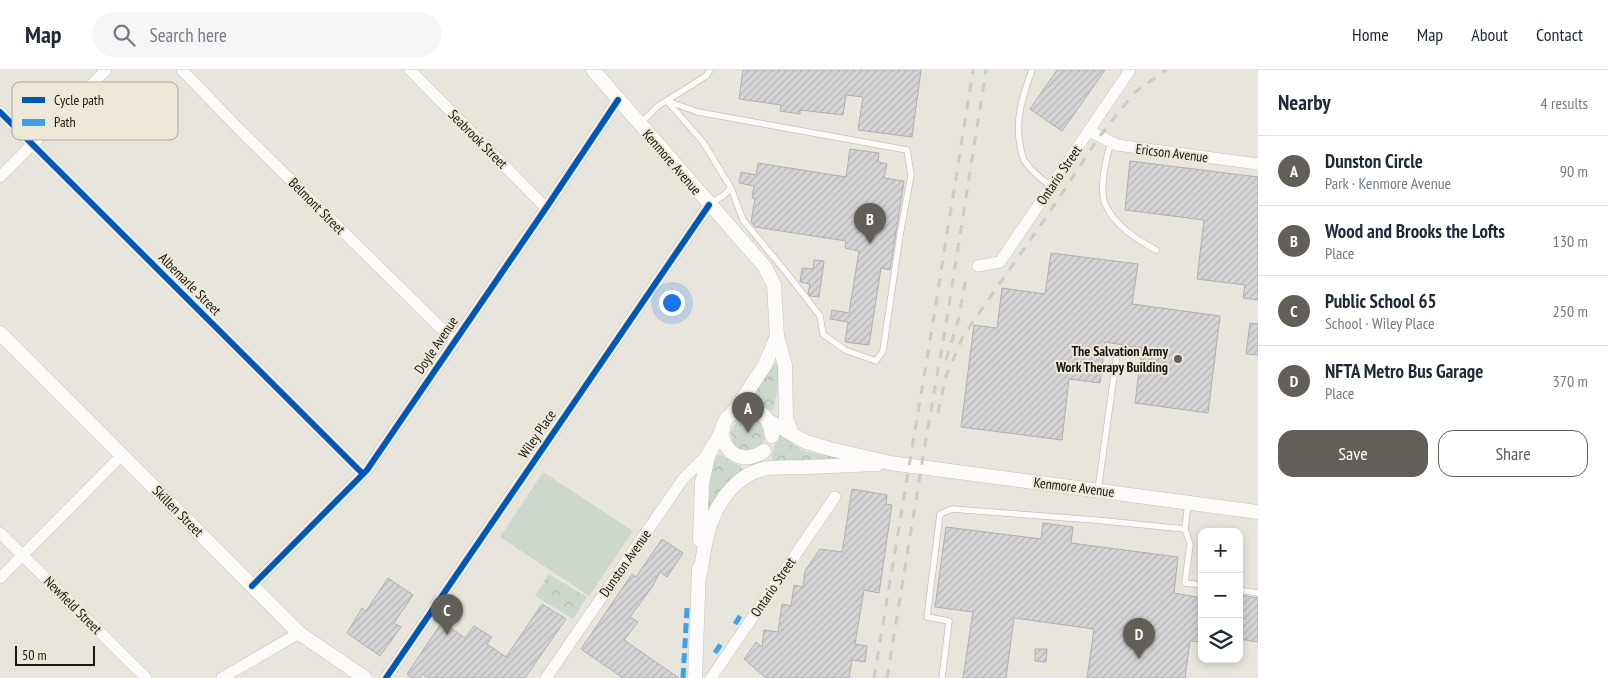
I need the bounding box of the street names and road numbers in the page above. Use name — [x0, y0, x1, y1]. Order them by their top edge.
street label: Seabrook Street — [445, 106, 511, 172]
street label: Kenmore Avenue — [639, 126, 706, 199]
street label: Ericson Avenue — [1135, 140, 1209, 166]
street label: Ontario Street — [1032, 142, 1086, 208]
street label: Belmont Street — [285, 174, 349, 238]
street label: Albemarle Street — [155, 249, 225, 319]
street label: Doyle Avenue — [410, 313, 462, 377]
street label: Wiley Place — [514, 406, 560, 462]
street label: Kenmore Avenue — [1033, 473, 1116, 501]
street label: Skillen Street — [149, 482, 207, 540]
street label: Dunston Avenue — [595, 526, 655, 600]
street label: Ontario Street — [746, 554, 800, 620]
street label: Newfield Street — [40, 572, 106, 638]

